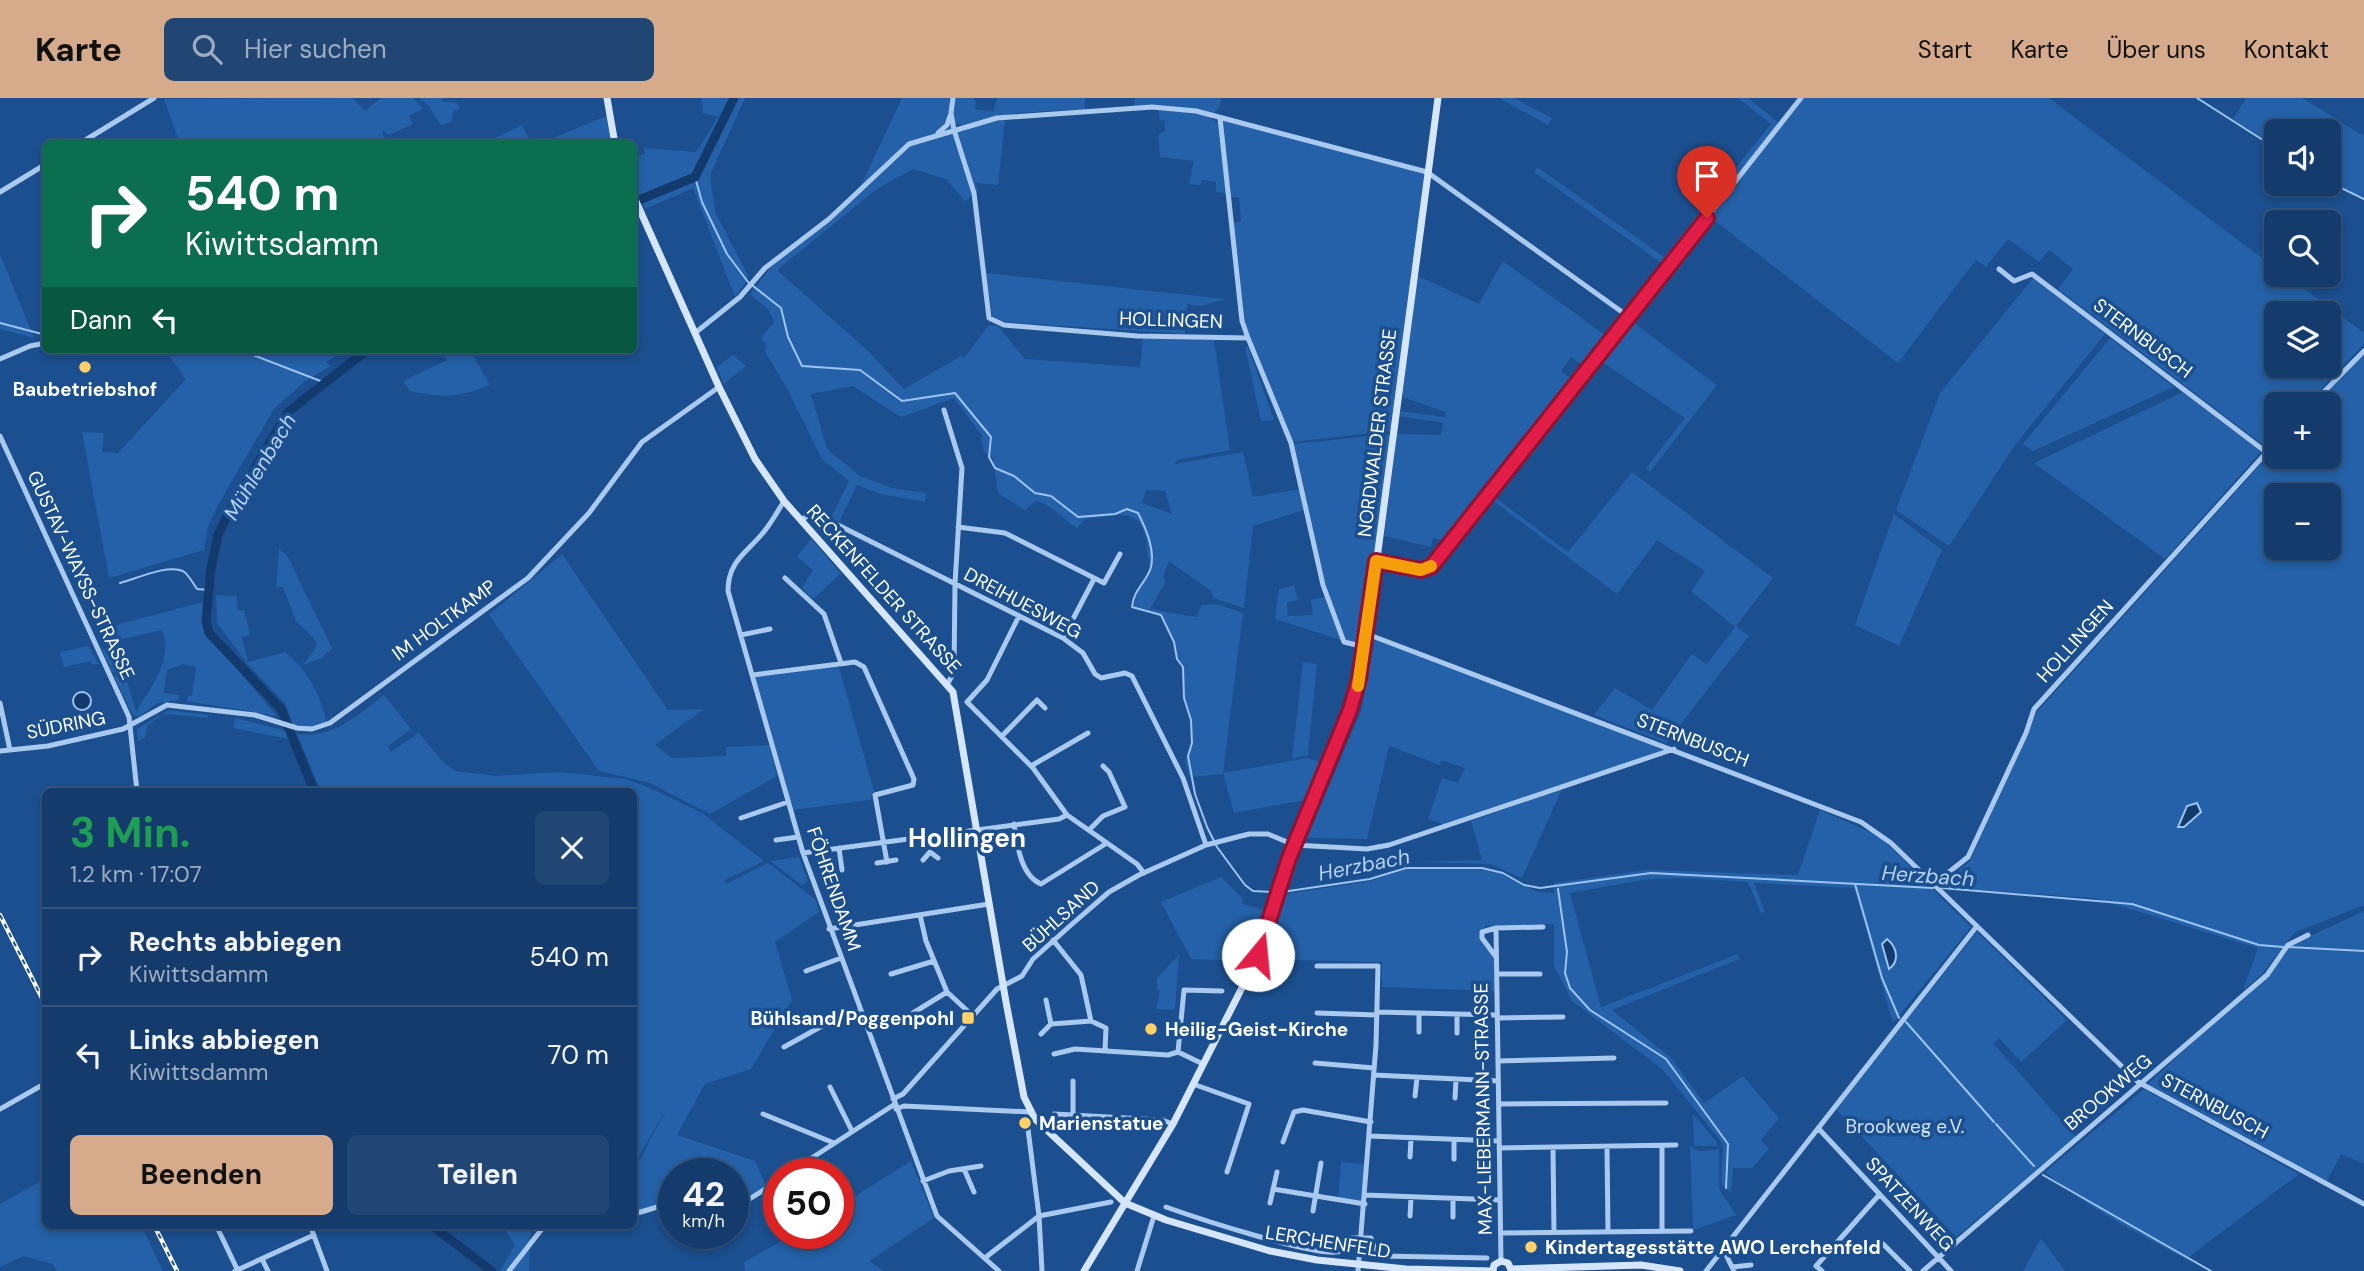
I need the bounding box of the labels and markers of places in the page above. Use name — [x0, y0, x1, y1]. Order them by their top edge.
pin — [1677, 146, 1737, 218]
marker: Baubetriebshof — [77, 359, 93, 375]
place label: Baubetriebshof — [13, 377, 157, 402]
place label: Bühlsand/Poggenpohl — [750, 1006, 954, 1031]
marker: Bühlsand/Poggenpohl — [960, 1010, 976, 1026]
place label: Heilig-Geist-Kirche — [1165, 1017, 1348, 1042]
marker: Heilig-Geist-Kirche — [1143, 1021, 1159, 1037]
place label: Marienstatue — [1039, 1111, 1164, 1136]
marker: Marienstatue — [1017, 1115, 1033, 1131]
place label: Kindertagesstätte AWO Lerchenfeld — [1545, 1235, 1881, 1260]
marker: Kindertagesstätte AWO Lerchenfeld — [1523, 1239, 1539, 1255]

